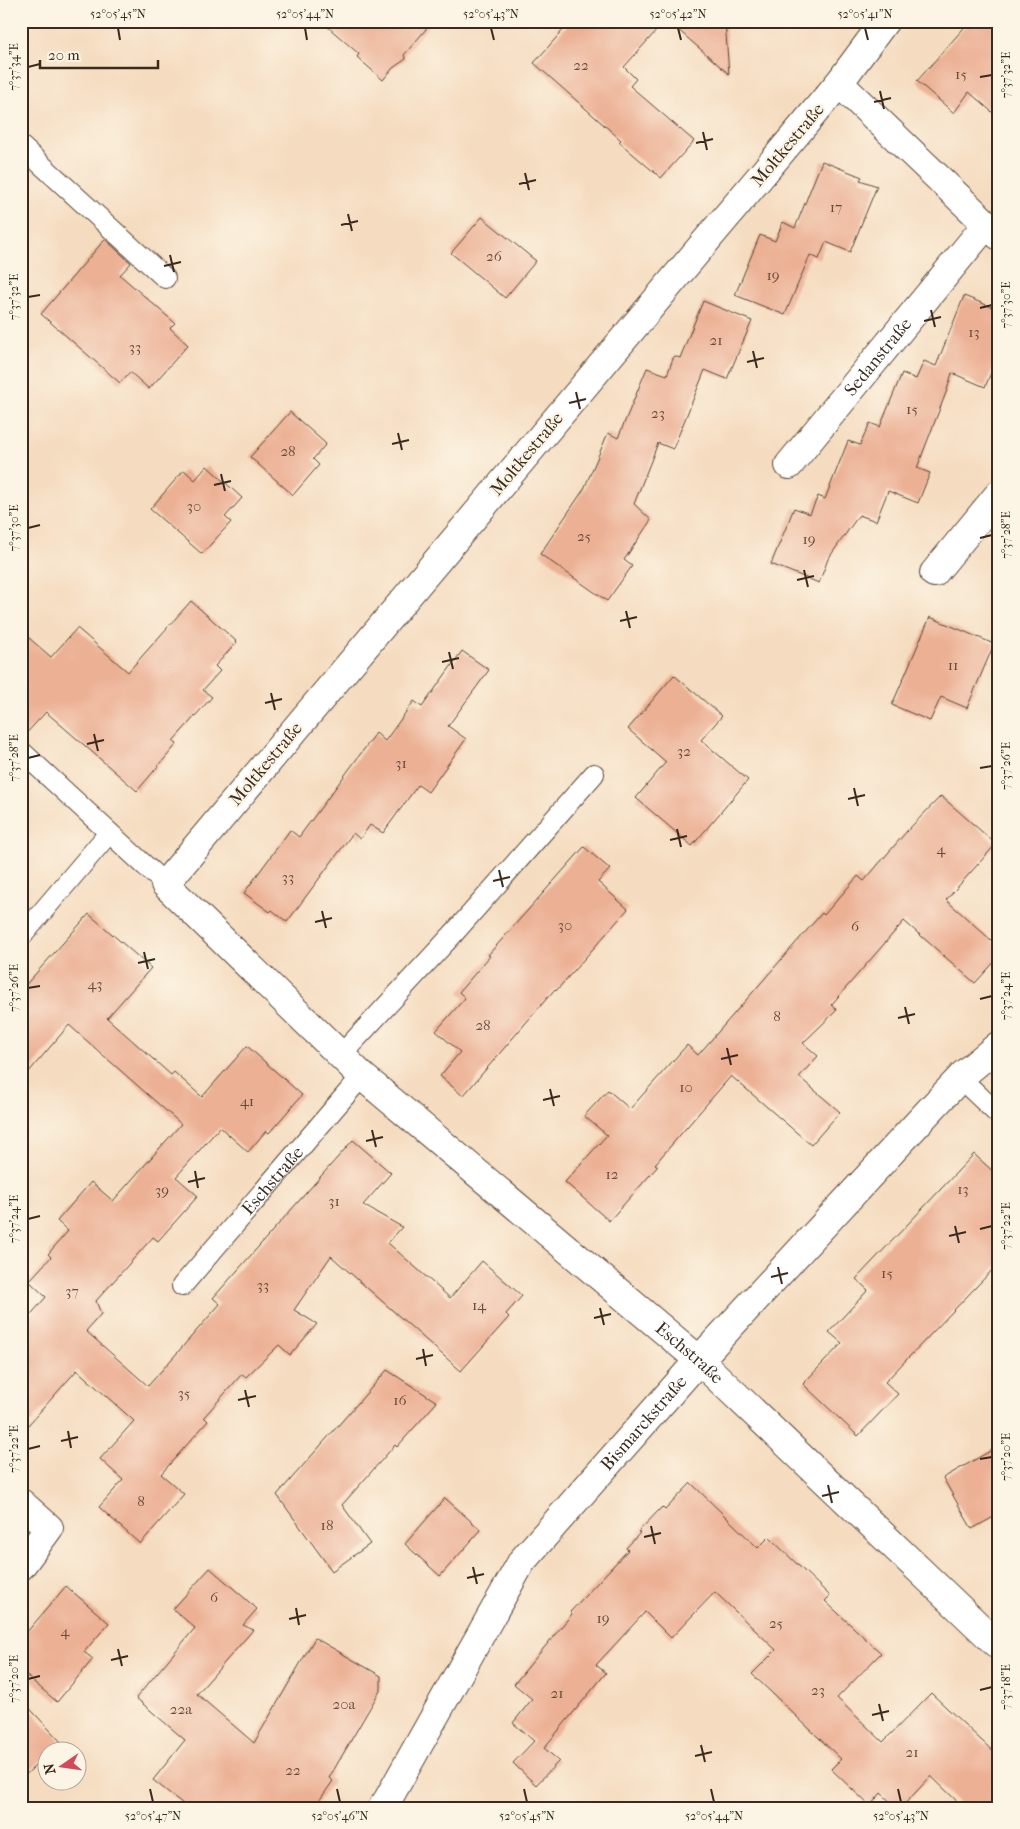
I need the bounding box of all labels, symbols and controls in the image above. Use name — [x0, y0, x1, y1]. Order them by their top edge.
text: 52°05'45"N — [90, 7, 146, 21]
text: 52°05'44"N — [276, 7, 334, 21]
text: 52°05'43"N — [463, 7, 519, 21]
text: 52°05'42"N — [649, 7, 707, 21]
text: 52°05'41"N — [837, 7, 893, 21]
scale bar — [40, 38, 158, 70]
text: 7°37'34"E — [7, 43, 21, 91]
text: 20 m — [48, 46, 80, 64]
text: 7°37'32"E — [999, 52, 1013, 98]
house number: 22 — [573, 56, 589, 74]
house number: 15 — [955, 65, 967, 83]
street label: Moltkestraße — [747, 99, 829, 191]
house number: 17 — [830, 198, 842, 216]
house number: 26 — [486, 247, 503, 265]
house number: 19 — [766, 266, 780, 284]
text: 7°37'32"E — [7, 274, 21, 320]
text: 7°37'30"E — [999, 282, 1013, 328]
street label: Sedanstraße — [840, 313, 916, 400]
house number: 13 — [968, 323, 980, 341]
house number: 21 — [709, 331, 723, 349]
house number: 33 — [129, 338, 141, 356]
house number: 15 — [906, 400, 918, 418]
house number: 23 — [651, 404, 665, 422]
street label: Moltkestraße — [486, 408, 568, 500]
house number: 28 — [280, 442, 296, 460]
house number: 30 — [187, 497, 201, 515]
text: 7°37'30"E — [7, 505, 21, 551]
text: 7°37'28"E — [999, 511, 1013, 559]
house number: 25 — [577, 527, 591, 545]
house number: 19 — [802, 530, 816, 548]
house number: 11 — [948, 656, 958, 674]
street label: Moltkestraße — [225, 718, 307, 810]
text: 7°37'28"E — [7, 734, 21, 782]
house number: 32 — [677, 742, 691, 760]
text: 7°37'26"E — [999, 742, 1013, 790]
house number: 31 — [395, 754, 407, 772]
house number: 4 — [937, 840, 947, 858]
house number: 33 — [282, 868, 294, 886]
house number: 30 — [558, 916, 572, 934]
house number: 6 — [851, 917, 860, 935]
text: 7°37'26"E — [7, 964, 21, 1012]
text: 7°37'24"E — [999, 972, 1013, 1020]
house number: 43 — [87, 975, 103, 993]
house number: 8 — [773, 1007, 781, 1025]
house number: 28 — [475, 1016, 491, 1034]
house number: 10 — [679, 1078, 693, 1096]
house number: 41 — [240, 1092, 254, 1110]
street label: Eschstraße — [237, 1142, 308, 1219]
house number: 12 — [605, 1165, 619, 1183]
house number: 13 — [957, 1180, 969, 1198]
house number: 39 — [155, 1181, 169, 1199]
house number: 31 — [328, 1192, 340, 1210]
text: 7°37'24"E — [7, 1195, 21, 1243]
text: 7°37'22"E — [999, 1202, 1013, 1250]
house number: 15 — [881, 1264, 893, 1282]
house number: 33 — [257, 1276, 269, 1294]
house number: 37 — [65, 1282, 79, 1300]
house number: 14 — [472, 1296, 487, 1314]
street label: Eschstraße — [651, 1317, 728, 1388]
street label: Bismarckstraße — [596, 1371, 691, 1475]
house number: 35 — [178, 1384, 190, 1402]
house number: 16 — [393, 1391, 408, 1409]
text: 7°37'22"E — [7, 1425, 21, 1473]
text: 7°37'20"E — [999, 1433, 1013, 1481]
house number: 8 — [137, 1492, 145, 1510]
house number: 18 — [321, 1516, 333, 1534]
house number: 6 — [210, 1588, 219, 1606]
house number: 19 — [596, 1609, 610, 1627]
house number: 25 — [769, 1614, 783, 1632]
house number: 4 — [61, 1622, 71, 1640]
text: 7°37'20"E — [7, 1655, 21, 1703]
text: 7°37'18"E — [999, 1664, 1013, 1710]
house number: 23 — [811, 1681, 825, 1699]
house number: 21 — [550, 1684, 564, 1702]
house number: 20a — [333, 1695, 357, 1713]
house number: 22a — [170, 1700, 193, 1718]
north arrow — [38, 1742, 88, 1792]
house number: 21 — [905, 1743, 919, 1761]
text: N — [40, 1761, 59, 1776]
house number: 22 — [285, 1761, 301, 1779]
text: 52°05'47"N — [125, 1809, 181, 1823]
text: 52°05'46"N — [311, 1809, 369, 1823]
text: 52°05'45"N — [499, 1809, 555, 1823]
text: 52°05'44"N — [685, 1809, 743, 1823]
text: 52°05'43"N — [873, 1809, 929, 1823]

